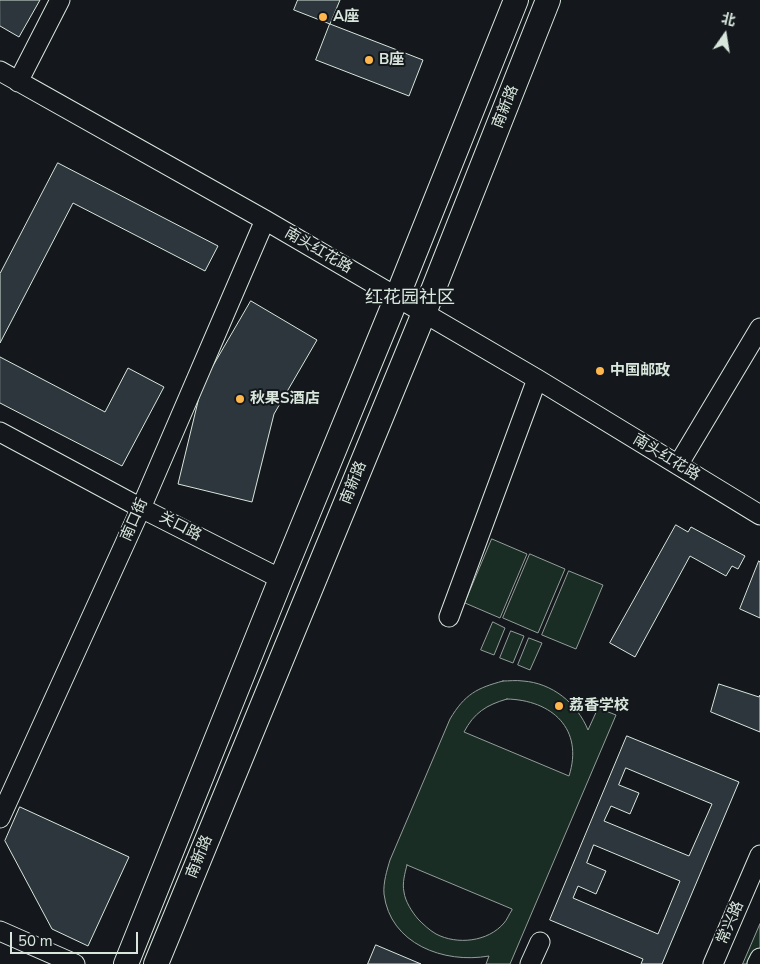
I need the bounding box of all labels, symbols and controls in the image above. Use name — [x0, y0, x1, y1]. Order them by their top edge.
place label: A座 — [333, 8, 359, 26]
text: 北 — [720, 9, 737, 31]
north arrow — [700, 10, 750, 60]
marker: A座 — [317, 11, 329, 23]
place label: B座 — [379, 51, 404, 69]
marker: B座 — [363, 54, 375, 66]
street label: 南新路 — [489, 83, 523, 131]
street label: 南头红花路 — [281, 224, 355, 278]
district label: 红花园社区 — [365, 288, 455, 310]
place label: 中国邮政 — [610, 362, 670, 380]
marker: 中国邮政 — [594, 365, 606, 377]
place label: 秋果S酒店 — [250, 390, 319, 408]
marker: 秋果S酒店 — [234, 393, 246, 405]
street label: 南头红花路 — [629, 431, 703, 485]
street label: 南新路 — [337, 459, 371, 507]
street label: 南口街 — [118, 496, 152, 544]
street label: 关口路 — [156, 509, 204, 545]
place label: 荔香学校 — [569, 697, 629, 715]
marker: 荔香学校 — [553, 700, 565, 712]
street label: 南新路 — [183, 833, 217, 881]
street label: 常兴路 — [714, 899, 748, 947]
scale bar — [12, 922, 140, 954]
text: 50 m — [18, 931, 53, 951]

